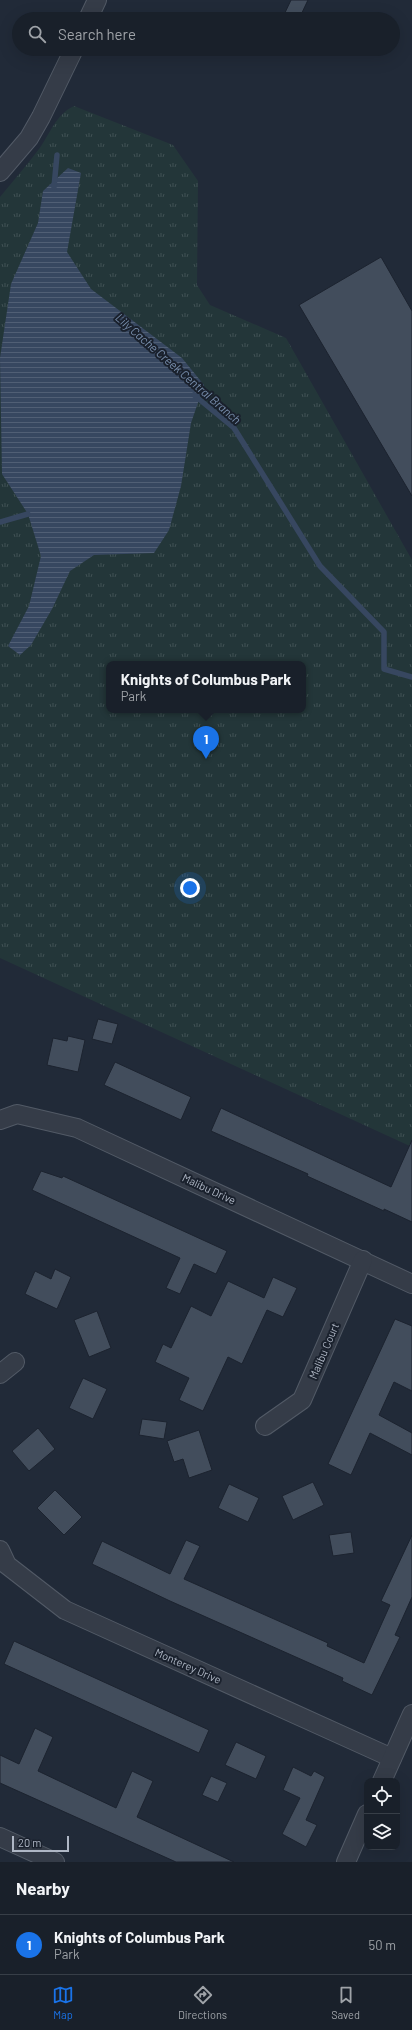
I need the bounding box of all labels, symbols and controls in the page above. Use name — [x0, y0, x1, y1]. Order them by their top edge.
search box — [12, 12, 400, 56]
icon: search — [26, 23, 48, 45]
text: Search here — [58, 25, 136, 43]
water label: Lily Cache Creek Central Branch — [113, 310, 244, 426]
popup — [106, 661, 306, 713]
text: Knights of Columbus Park — [121, 670, 291, 688]
text: Park — [121, 688, 146, 704]
pin: 1 — [193, 726, 219, 759]
your location — [180, 878, 200, 898]
street label: Malibu Drive — [180, 1171, 238, 1207]
street label: Malibu Court — [306, 1321, 341, 1381]
street label: Monterey Drive — [153, 1645, 223, 1686]
map controls — [364, 1778, 400, 1850]
button: locate — [364, 1778, 400, 1814]
button: layers — [364, 1814, 400, 1850]
scale bar — [12, 1834, 69, 1853]
text: 20 m — [18, 1836, 41, 1849]
text: Nearby — [16, 1878, 70, 1898]
text: Knights of Columbus Park — [54, 1928, 225, 1946]
text: 1 — [27, 1937, 31, 1953]
text: 50 m — [369, 1937, 396, 1953]
text: Park — [54, 1946, 80, 1962]
tab: Map — [52, 1984, 74, 2021]
tab: Directions — [178, 1984, 227, 2021]
tab: Saved — [331, 1984, 360, 2021]

